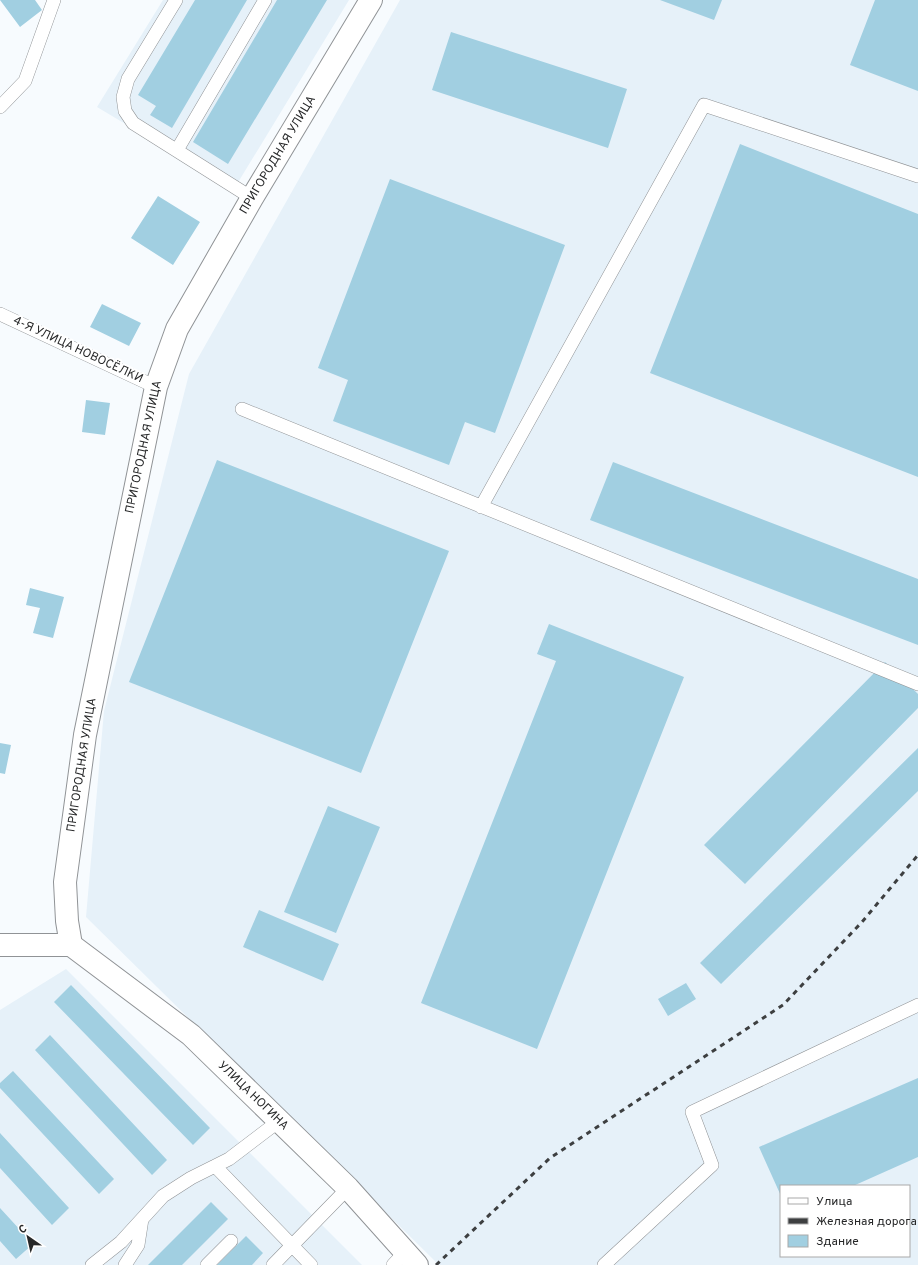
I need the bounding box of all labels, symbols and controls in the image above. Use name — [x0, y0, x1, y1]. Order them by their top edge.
street label: ПРИГОРОДНАЯ УЛИЦА — [236, 93, 320, 217]
street label: 4-Я УЛИЦА НОВОСЁЛКИ — [10, 313, 146, 387]
street label: ПРИГОРОДНАЯ УЛИЦА — [122, 379, 166, 515]
street label: ПРИГОРОДНАЯ УЛИЦА — [63, 697, 101, 833]
street label: УЛИЦА НОГИНА — [214, 1058, 292, 1134]
legend — [780, 1185, 910, 1257]
text: Улица — [816, 1194, 852, 1210]
text: Железная дорога — [816, 1214, 917, 1230]
north arrow — [8, 1217, 48, 1257]
text: С — [16, 1222, 30, 1237]
text: Здание — [816, 1234, 859, 1250]

